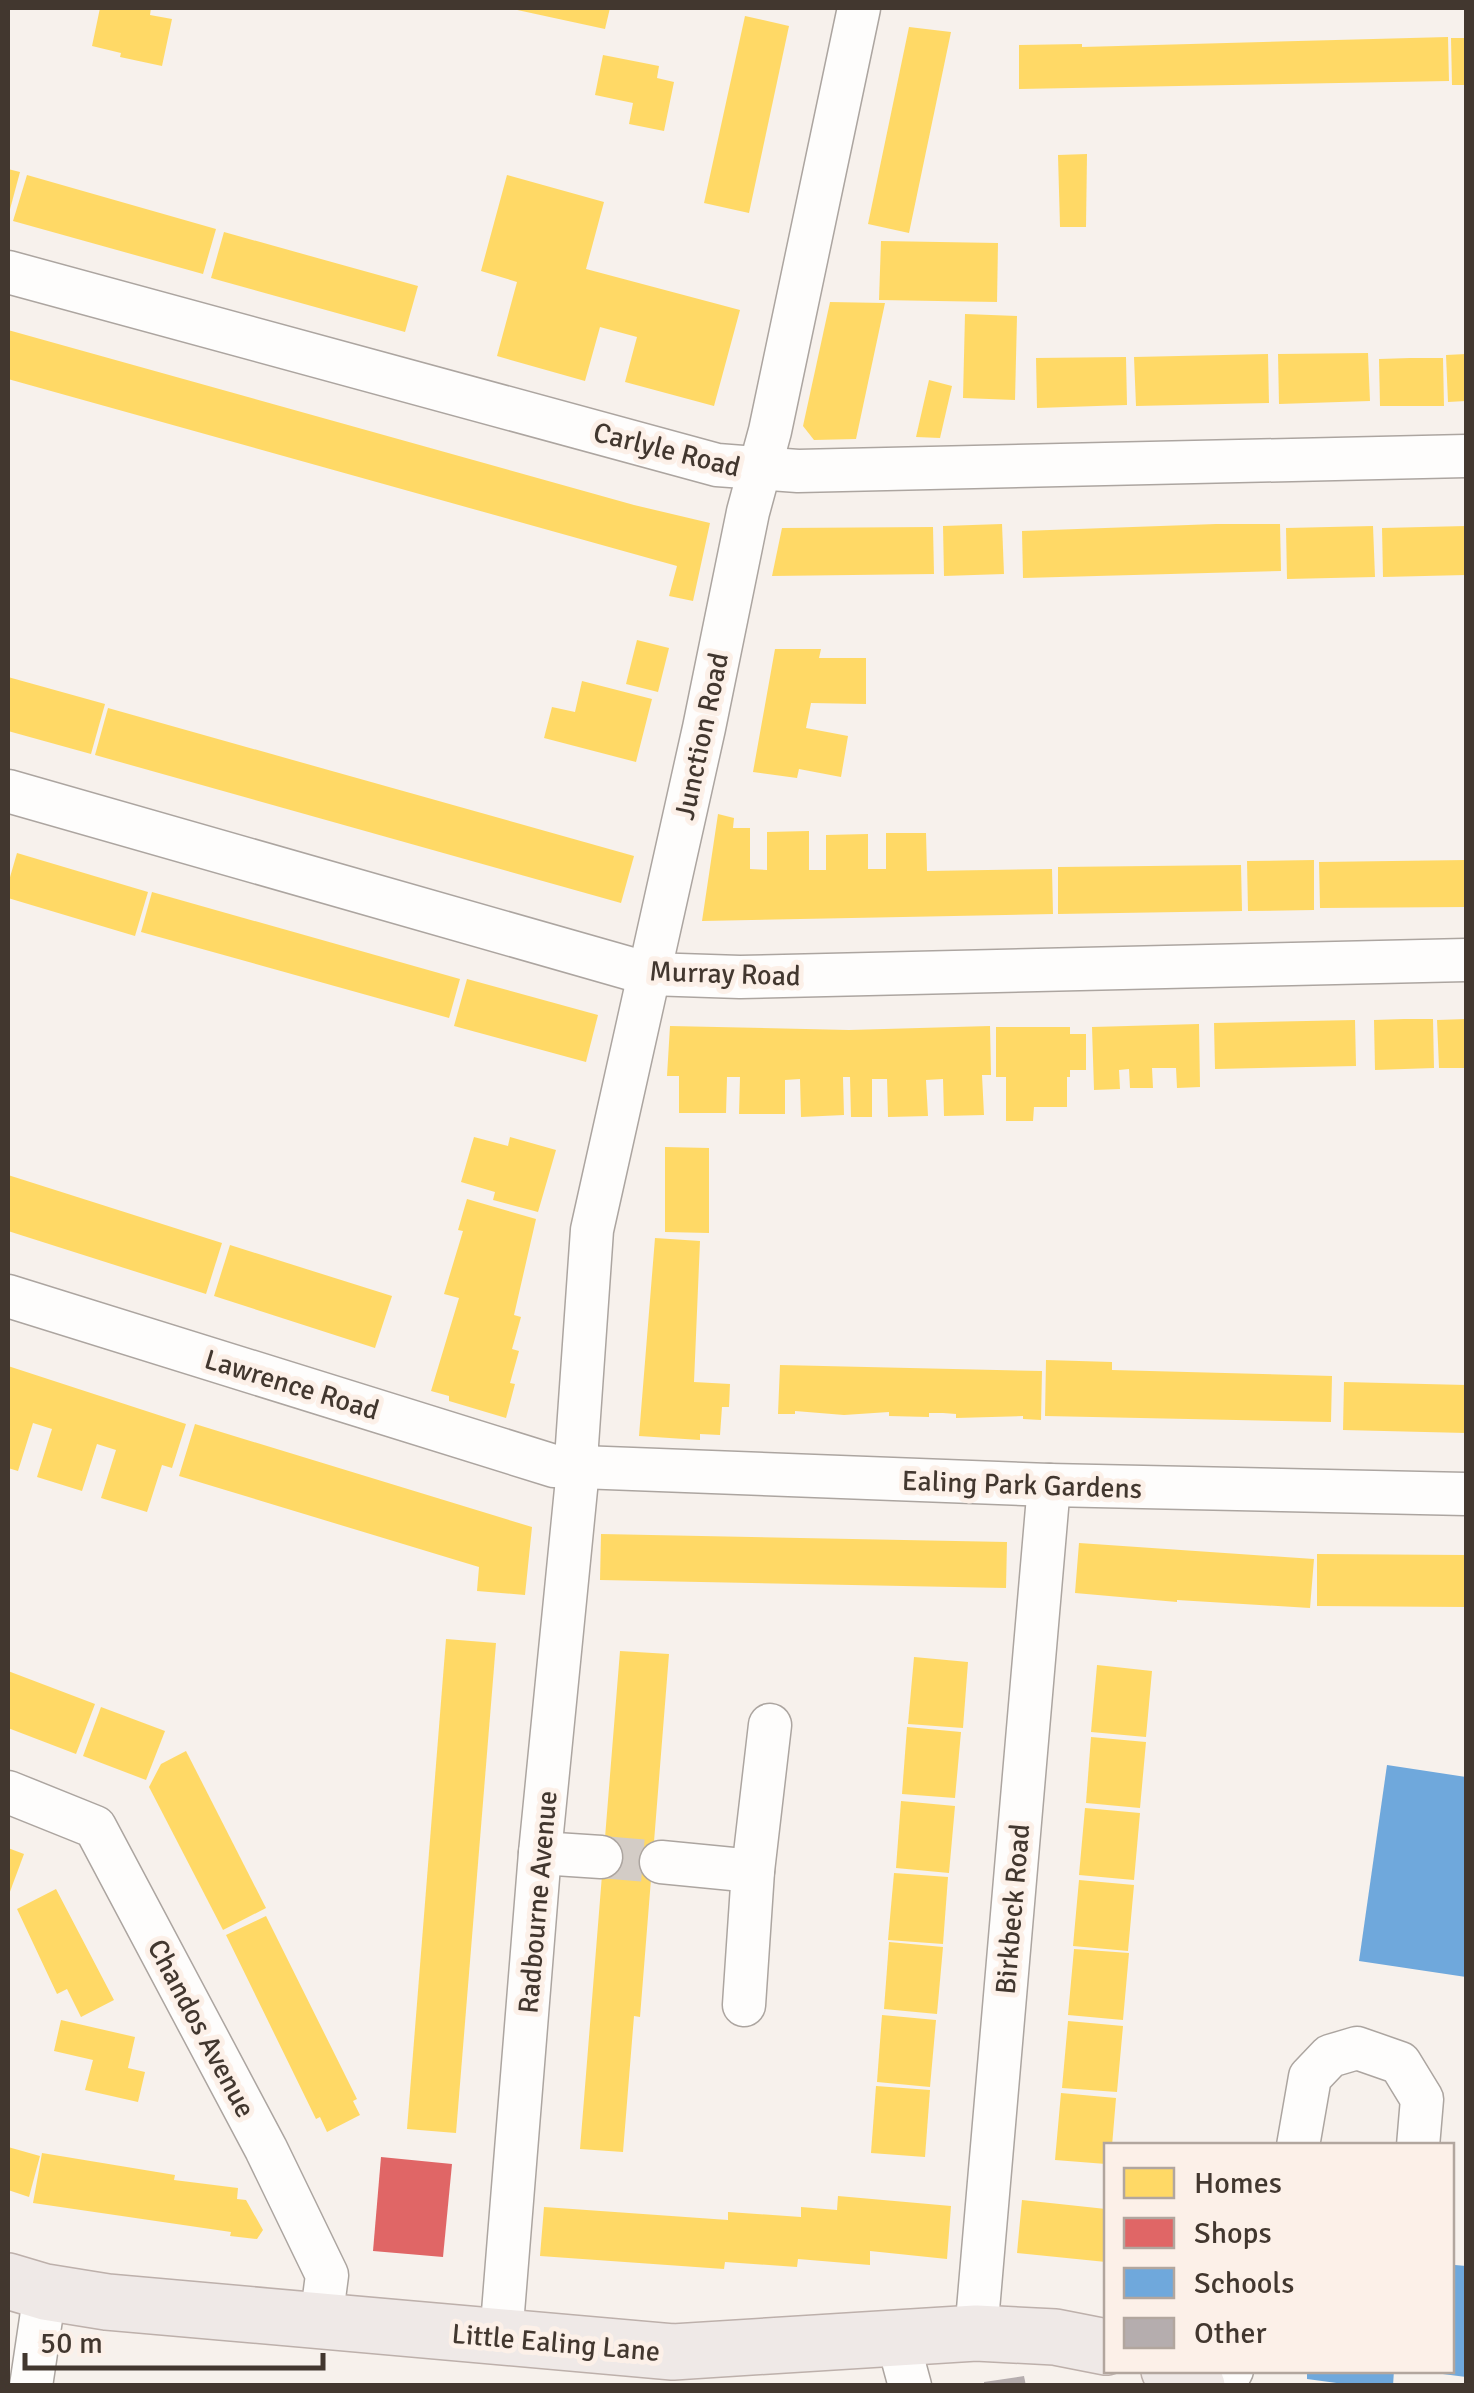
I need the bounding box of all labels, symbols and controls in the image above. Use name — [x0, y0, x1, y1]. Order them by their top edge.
street label: Carlyle Road — [590, 415, 744, 485]
street label: Junction Road — [668, 650, 736, 823]
street label: Murray Road — [649, 954, 801, 994]
street label: Lawrence Road — [200, 1342, 383, 1428]
street label: Ealing Park Gardens — [901, 1464, 1143, 1506]
street label: Radbourne Avenue — [511, 1789, 565, 2015]
street label: Birkbeck Road — [989, 1822, 1037, 1996]
street label: Chandos Avenue — [140, 1934, 262, 2123]
legend — [1104, 2143, 1454, 2373]
text: Homes — [1194, 2165, 1282, 2202]
text: Shops — [1194, 2215, 1272, 2252]
text: Schools — [1194, 2265, 1294, 2302]
scale bar — [25, 2308, 322, 2370]
text: Other — [1194, 2315, 1267, 2352]
street label: Little Ealing Lane — [450, 2317, 661, 2369]
text: 50 m — [40, 2325, 103, 2362]

